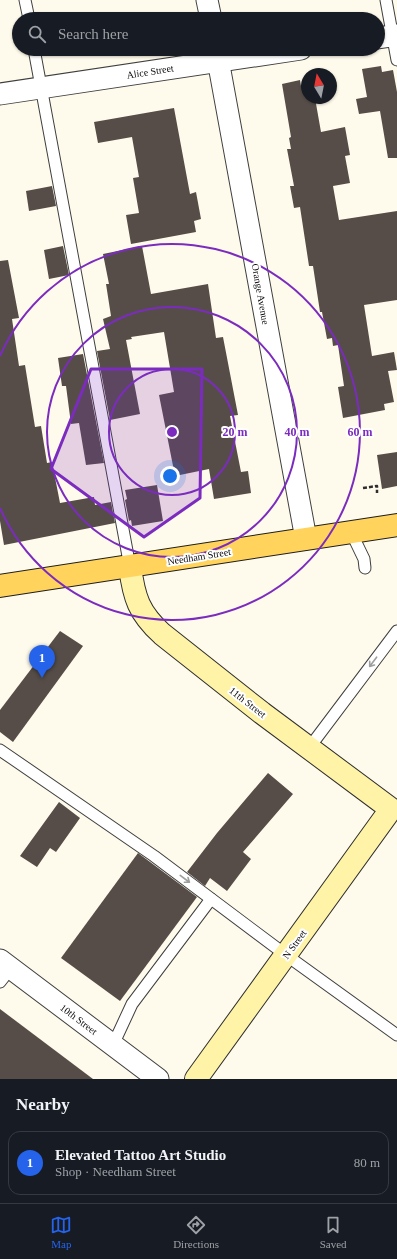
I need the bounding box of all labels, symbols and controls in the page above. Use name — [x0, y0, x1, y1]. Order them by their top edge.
search box — [12, 12, 385, 56]
icon: search — [26, 23, 48, 45]
text: Search here — [58, 26, 128, 42]
street label: Alice Street — [126, 62, 175, 81]
north arrow — [301, 68, 337, 104]
street label: Orange Avenue — [250, 263, 271, 326]
centre of rings — [165, 425, 179, 439]
text: 20 m — [223, 425, 248, 439]
text: 40 m — [285, 425, 310, 439]
text: 60 m — [348, 425, 373, 439]
your location — [160, 466, 180, 486]
street label: Needham Street — [167, 546, 232, 567]
pin: 1 — [29, 645, 55, 678]
one-way arrow — [369, 657, 378, 668]
street label: 11th Street — [227, 685, 268, 720]
one-way arrow — [180, 875, 191, 884]
street label: N Street — [280, 928, 309, 961]
street label: 10th Street — [58, 1002, 100, 1037]
text: Nearby — [16, 1095, 70, 1114]
text: Elevated Tattoo Art Studio — [55, 1147, 226, 1163]
text: 1 — [27, 1155, 33, 1170]
text: 80 m — [354, 1155, 380, 1170]
text: Shop · Needham Street — [55, 1164, 176, 1179]
tab: Map — [50, 1214, 72, 1250]
tab: Directions — [173, 1214, 219, 1250]
tab: Saved — [320, 1214, 347, 1250]

